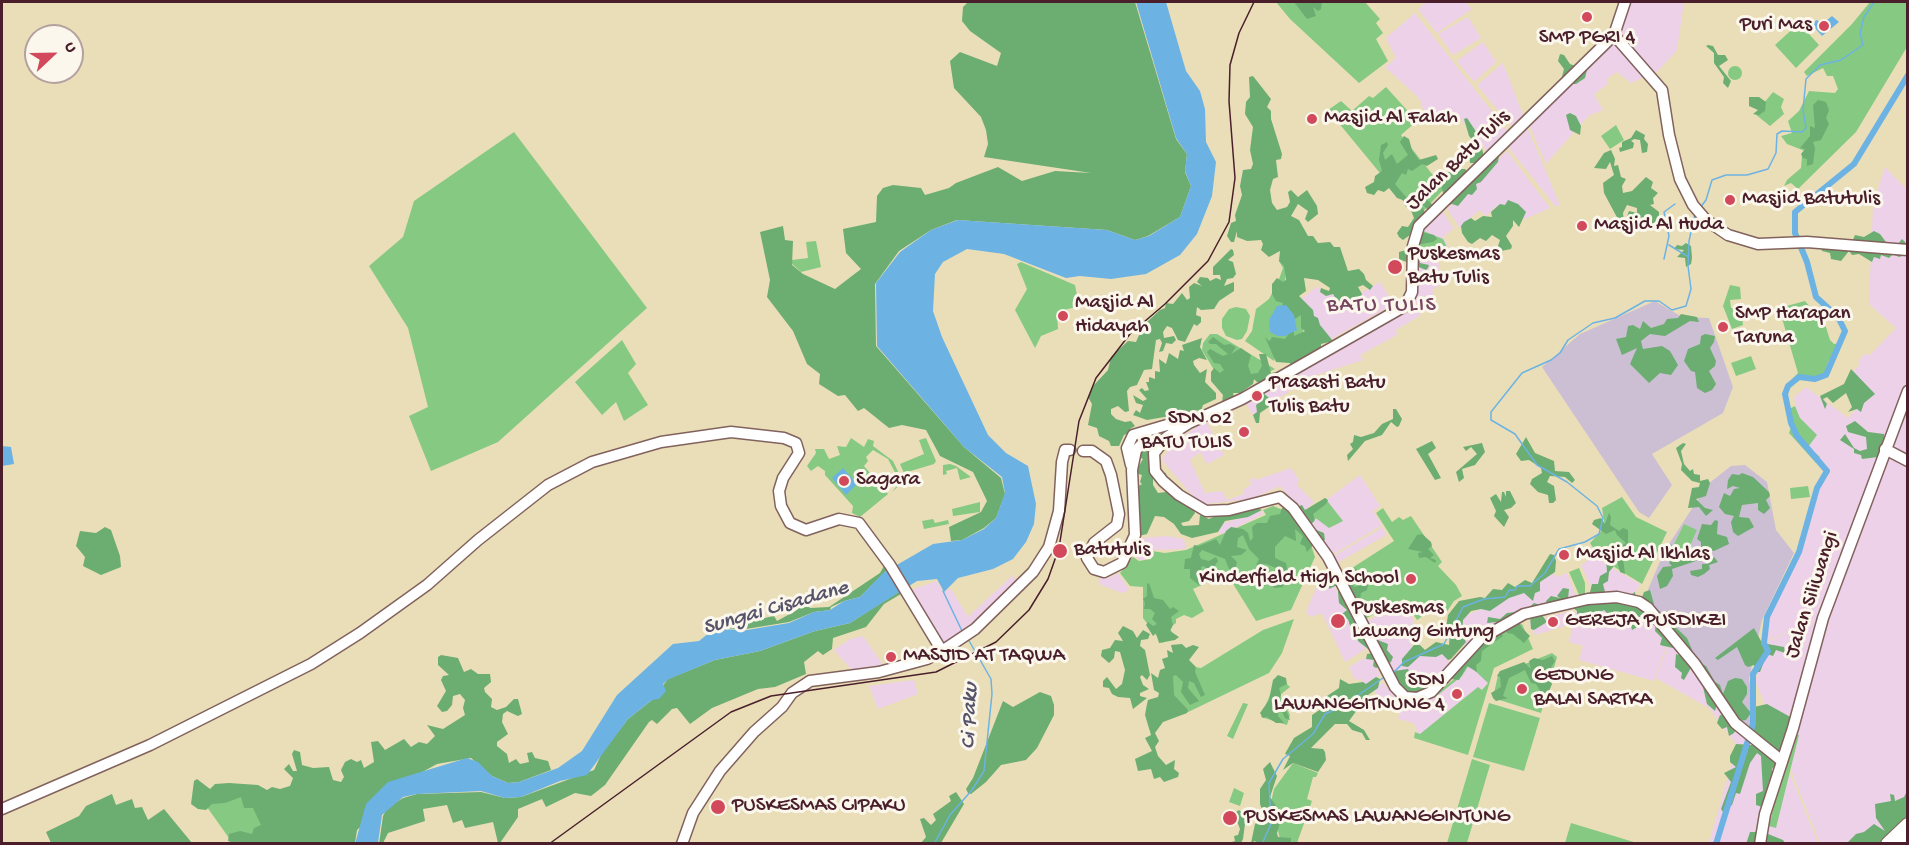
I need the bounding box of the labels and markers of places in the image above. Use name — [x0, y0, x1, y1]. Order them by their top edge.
marker: SMP PGRI 4 — [1580, 10, 1594, 24]
place label: Puri Mas — [1740, 13, 1812, 39]
marker: Puri Mas — [1817, 19, 1831, 33]
place label: SMP PGRI 4 — [1539, 26, 1635, 52]
place label: Masjid Al Falah — [1324, 106, 1458, 132]
marker: Masjid Al Falah — [1305, 112, 1319, 126]
place label: Masjid Batutulis — [1742, 187, 1880, 213]
marker: Masjid Batutulis — [1723, 193, 1737, 207]
place label: Masjid Al Huda — [1594, 213, 1724, 239]
marker: Masjid Al Huda — [1575, 219, 1589, 233]
place label: Puskesmas Batu Tulis — [1408, 242, 1499, 292]
marker: Puskesmas Batu Tulis — [1386, 258, 1404, 276]
place label: Masjid Al Hidayah — [1075, 291, 1154, 341]
place label: SMP Harapan Taruna — [1735, 302, 1851, 352]
marker: Masjid Al Hidayah — [1056, 309, 1070, 323]
marker: SMP Harapan Taruna — [1716, 320, 1730, 334]
place label: Prasasti Batu Tulis Batu — [1269, 371, 1386, 421]
marker: Prasasti Batu Tulis Batu — [1250, 389, 1264, 403]
place label: SDN 02 BATU TULIS — [1141, 407, 1232, 457]
marker: SDN 02 BATU TULIS — [1237, 425, 1251, 439]
place label: Sagara — [856, 468, 920, 494]
marker: Sagara — [837, 474, 851, 488]
place label: Batutulis — [1074, 538, 1150, 564]
marker: Batutulis — [1051, 542, 1069, 560]
place label: Masjid Al Ikhlas — [1576, 542, 1710, 568]
marker: Masjid Al Ikhlas — [1557, 548, 1571, 562]
place label: Kinderfield High School — [1199, 566, 1399, 592]
marker: Kinderfield High School — [1404, 572, 1418, 586]
place label: Puskesmas Lawang Gintung — [1352, 596, 1494, 646]
place label: GEREJA PUSDIKZI — [1565, 609, 1726, 635]
marker: Puskesmas Lawang Gintung — [1329, 612, 1347, 630]
marker: GEREJA PUSDIKZI — [1546, 615, 1560, 629]
place label: MASJID AT TAQWA — [903, 644, 1065, 670]
marker: MASJID AT TAQWA — [884, 650, 898, 664]
place label: GEDUNG BALAI SARTKA — [1534, 664, 1652, 714]
place label: SDN LAWANGGITNUNG 4 — [1274, 669, 1445, 719]
marker: GEDUNG BALAI SARTKA — [1515, 682, 1529, 696]
marker: SDN LAWANGGITNUNG 4 — [1450, 687, 1464, 701]
place label: PUSKESMAS CIPAKU — [732, 794, 906, 820]
marker: PUSKESMAS CIPAKU — [709, 798, 727, 816]
place label: PUSKESMAS LAWANGGINTUNG — [1244, 805, 1510, 831]
marker: PUSKESMAS LAWANGGINTUNG — [1221, 809, 1239, 827]

